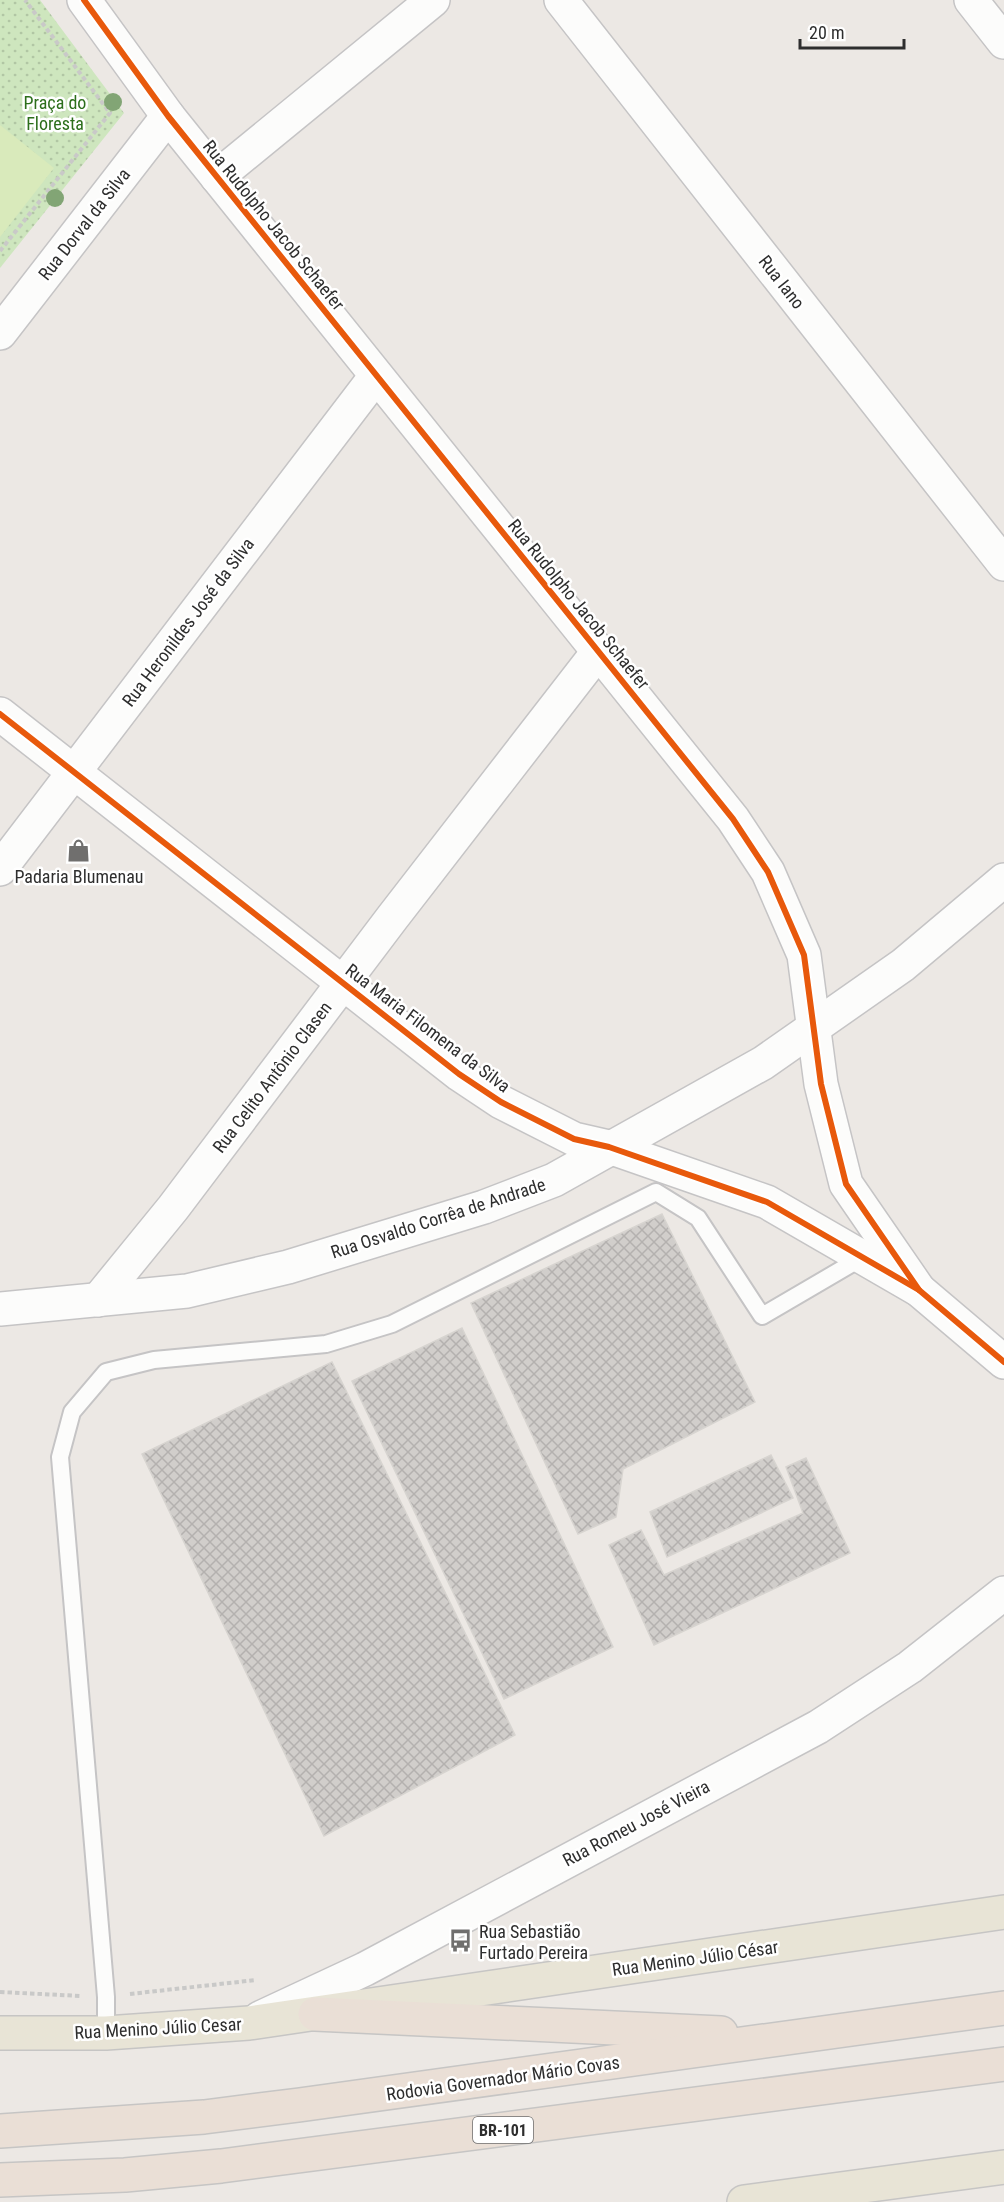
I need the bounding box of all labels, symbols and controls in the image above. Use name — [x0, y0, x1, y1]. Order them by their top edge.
scale bar — [800, 12, 904, 50]
text: 20 m — [809, 22, 844, 43]
park label: Praça do Floresta — [24, 92, 86, 134]
street label: Rua Rudolpho Jacob Schaefer — [199, 136, 349, 315]
street label: Rua Dorval da Silva — [34, 164, 134, 284]
street label: Rua Iano — [755, 251, 809, 313]
street label: Rua Rudolpho Jacob Schaefer — [504, 515, 654, 694]
street label: Rua Heronildes José da Silva — [118, 534, 258, 710]
shop icon: Padaria Blumenau — [66, 837, 92, 863]
place label: Padaria Blumenau — [14, 866, 144, 887]
street label: Rua Maria Filomena da Silva — [342, 959, 514, 1097]
street label: Rua Celito Antônio Clasen — [208, 997, 336, 1157]
street label: Rua Osvaldo Corrêa de Andrade — [328, 1173, 548, 1263]
street label: Rua Romeu José Vieira — [559, 1775, 713, 1871]
place label: Rua Sebastião Furtado Pereira — [479, 1921, 588, 1963]
bus stop icon: Rua Sebastião Furtado Pereira — [448, 1928, 474, 1954]
street label: Rua Menino Júlio César — [611, 1936, 780, 1980]
street label: Rua Menino Júlio Cesar — [74, 2013, 243, 2043]
street label: Rodovia Governador Mário Covas — [385, 2051, 621, 2105]
road number: BR-101 — [473, 2117, 533, 2143]

